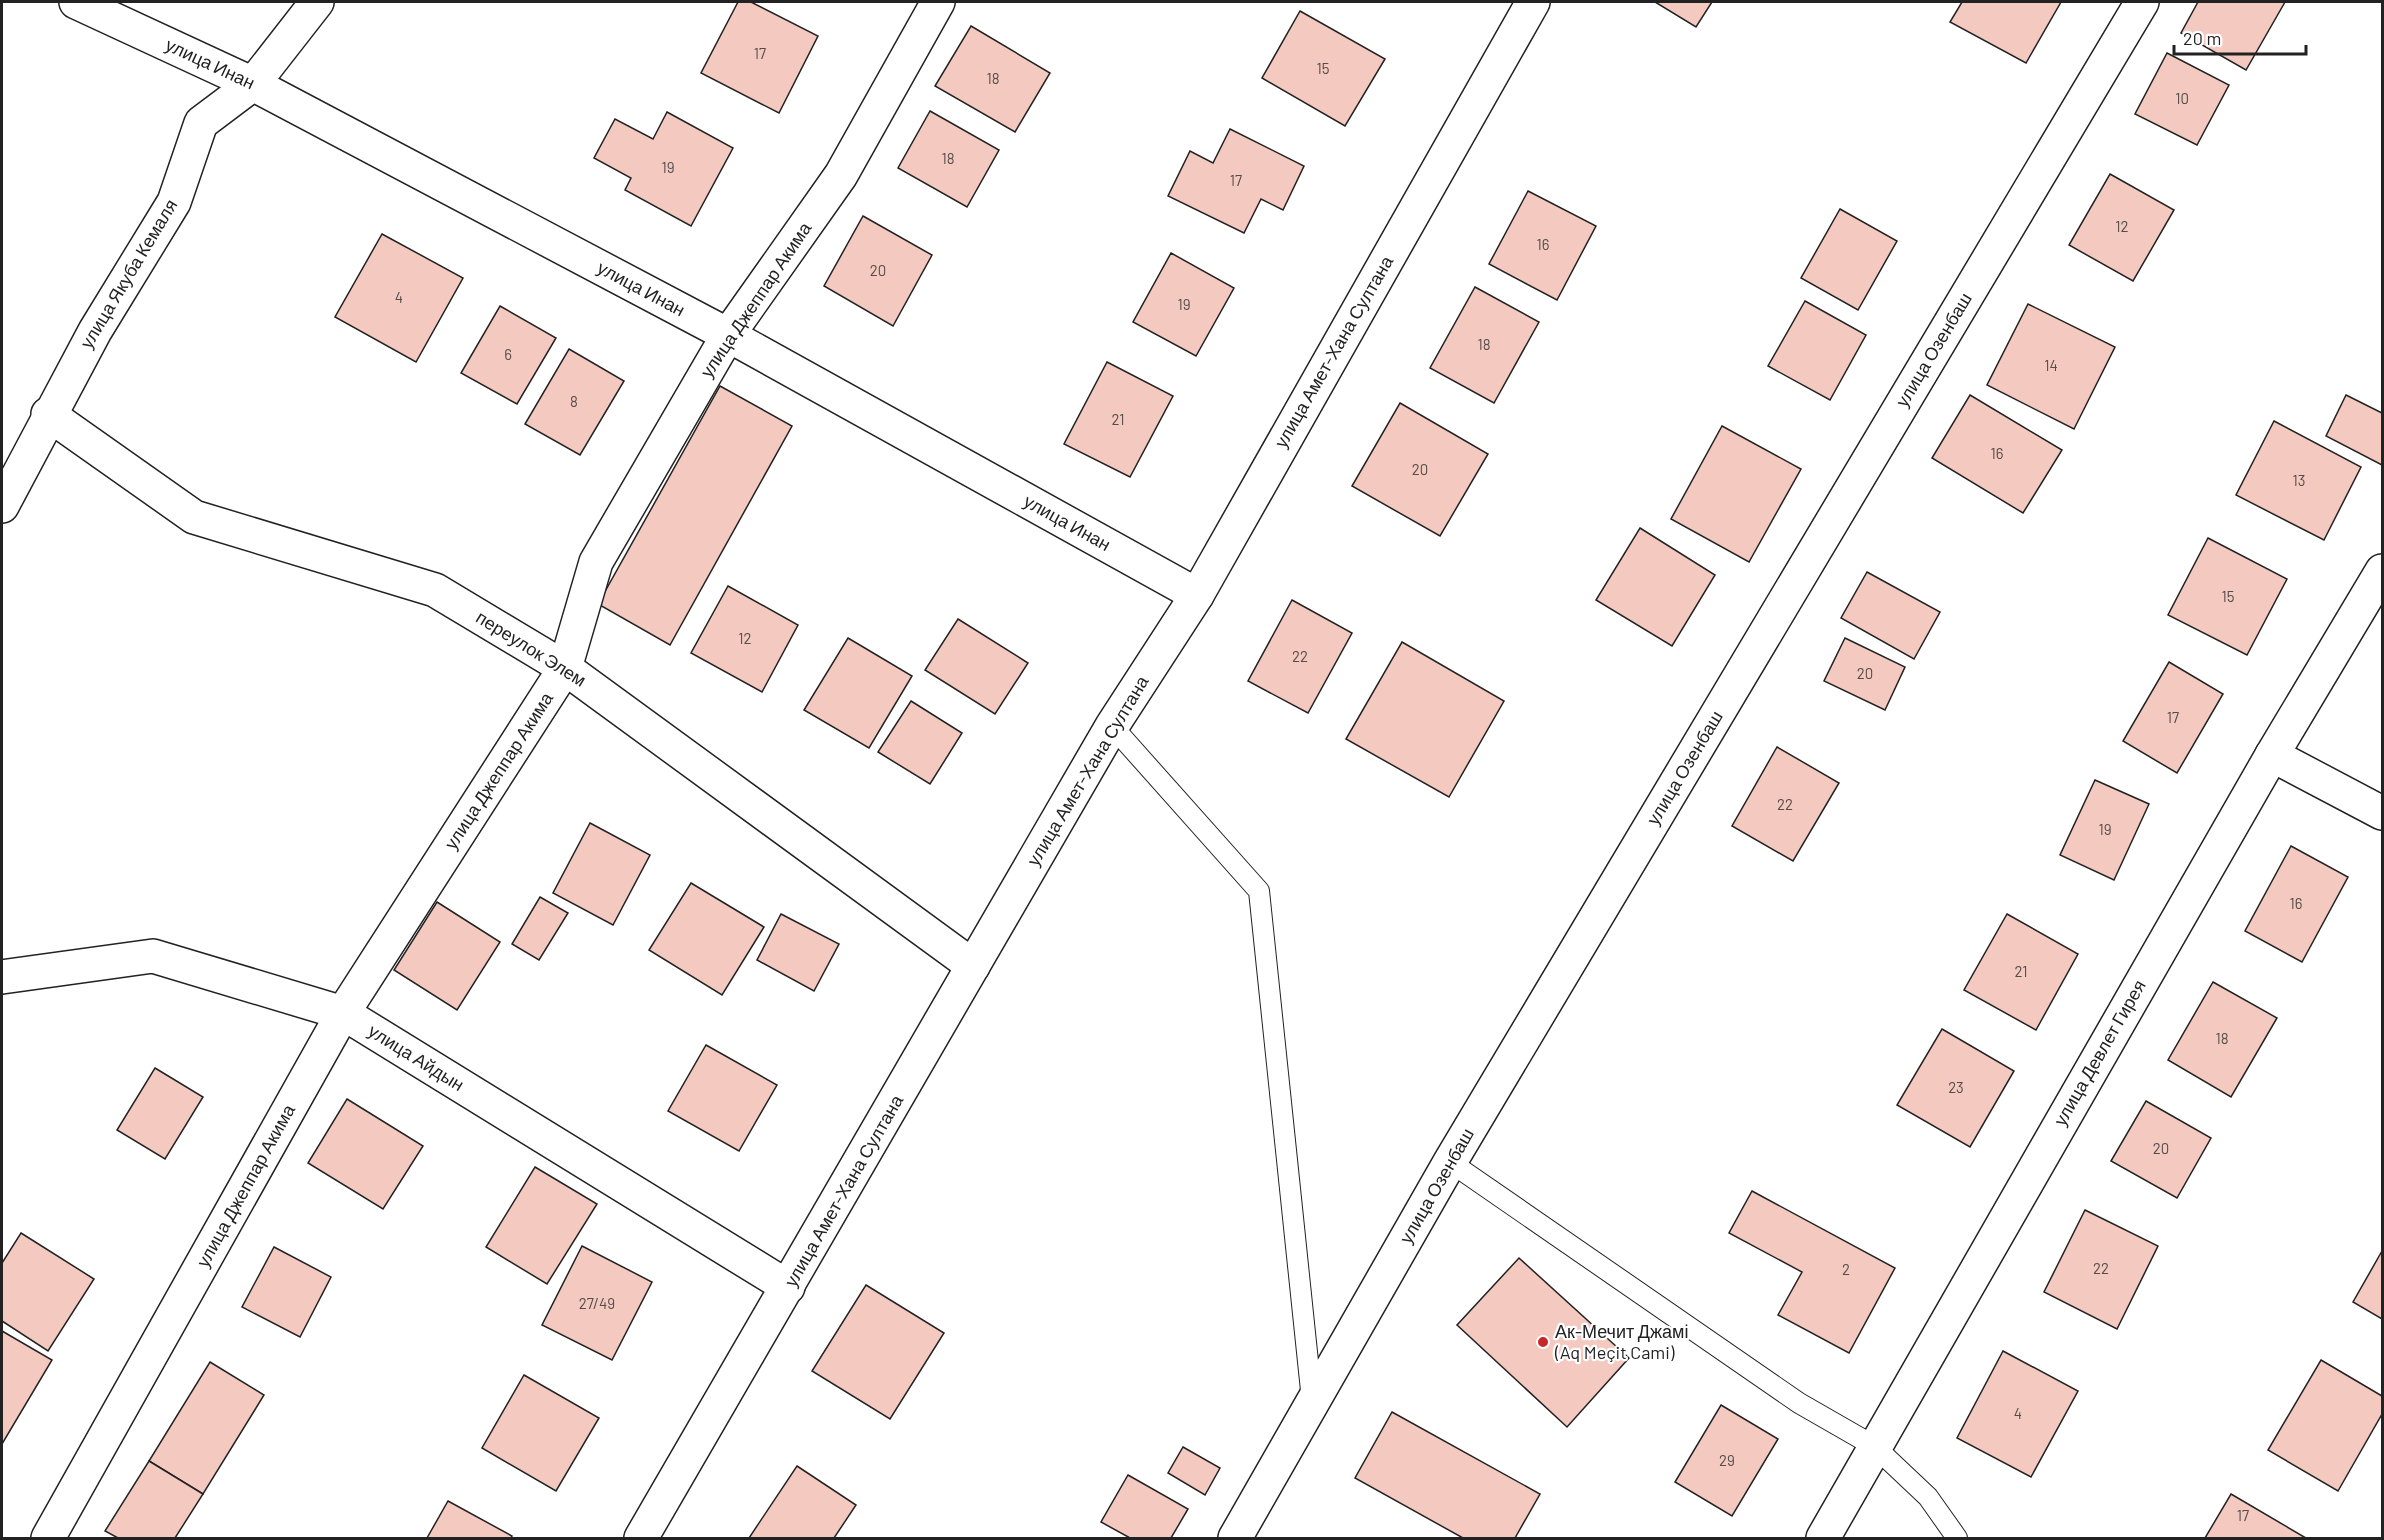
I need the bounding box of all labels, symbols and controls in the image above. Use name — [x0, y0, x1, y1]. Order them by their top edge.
scale bar — [2174, 18, 2306, 56]
text: 20 m — [2183, 27, 2221, 49]
street label: улица Инан — [162, 33, 259, 93]
house number: 17 — [754, 44, 766, 62]
house number: 15 — [1317, 59, 1329, 77]
house number: 18 — [986, 69, 1000, 87]
house number: 10 — [2175, 89, 2189, 107]
house number: 18 — [941, 149, 955, 167]
house number: 19 — [661, 158, 675, 176]
house number: 17 — [1230, 171, 1242, 189]
street label: улица Якуба Кемаля — [75, 195, 181, 352]
street label: улица Джеппар Акима — [695, 217, 816, 381]
house number: 12 — [2115, 217, 2129, 235]
house number: 16 — [1537, 235, 1549, 253]
street label: улица Амет-Хана Султана — [1269, 251, 1398, 451]
street label: улица Инан — [594, 256, 689, 320]
house number: 20 — [870, 261, 886, 279]
house number: 4 — [395, 288, 403, 306]
street label: улица Озенбаш — [1890, 288, 1976, 411]
house number: 19 — [1177, 295, 1191, 313]
house number: 18 — [1477, 335, 1491, 353]
house number: 6 — [504, 345, 512, 363]
house number: 14 — [2044, 356, 2058, 374]
house number: 8 — [570, 392, 578, 410]
house number: 21 — [1111, 410, 1125, 428]
house number: 16 — [1991, 444, 2003, 462]
house number: 20 — [1412, 460, 1428, 478]
house number: 13 — [2293, 471, 2305, 489]
street label: улица Инан — [1020, 489, 1115, 555]
house number: 15 — [2222, 587, 2234, 605]
street label: переулок Элем — [472, 606, 591, 691]
house number: 12 — [738, 629, 752, 647]
house number: 22 — [1292, 647, 1308, 665]
house number: 20 — [1857, 664, 1873, 682]
street label: улица Амет-Хана Султана — [1022, 671, 1153, 870]
street label: улица Джеппар Акима — [439, 687, 558, 853]
street label: улица Озенбаш — [1641, 706, 1727, 829]
house number: 17 — [2167, 708, 2179, 726]
house number: 22 — [1777, 795, 1793, 813]
house number: 19 — [2098, 820, 2112, 838]
house number: 16 — [2290, 894, 2302, 912]
house number: 21 — [2014, 962, 2028, 980]
street label: улица Девлет Гирея — [2048, 976, 2150, 1129]
street label: улица Айдын — [365, 1019, 468, 1095]
house number: 18 — [2215, 1029, 2229, 1047]
house number: 23 — [1948, 1078, 1964, 1096]
street label: улица Амет-Хана Султана — [779, 1090, 908, 1290]
street label: улица Джеппар Акима — [191, 1099, 300, 1271]
street label: улица Озенбаш — [1394, 1124, 1478, 1247]
house number: 20 — [2153, 1139, 2169, 1157]
house number: 22 — [2093, 1259, 2109, 1277]
house number: 2 — [1842, 1260, 1850, 1278]
house number: 27/49 — [579, 1294, 615, 1312]
place label: Ак-Мечит Джамі (Aq Meçit Cami) — [1554, 1320, 1688, 1363]
marker: Ак-Мечит Джамі (Aq Meçit Cami) — [1536, 1335, 1550, 1349]
house number: 4 — [2014, 1404, 2022, 1422]
house number: 29 — [1719, 1451, 1735, 1469]
house number: 17 — [2237, 1506, 2249, 1524]

